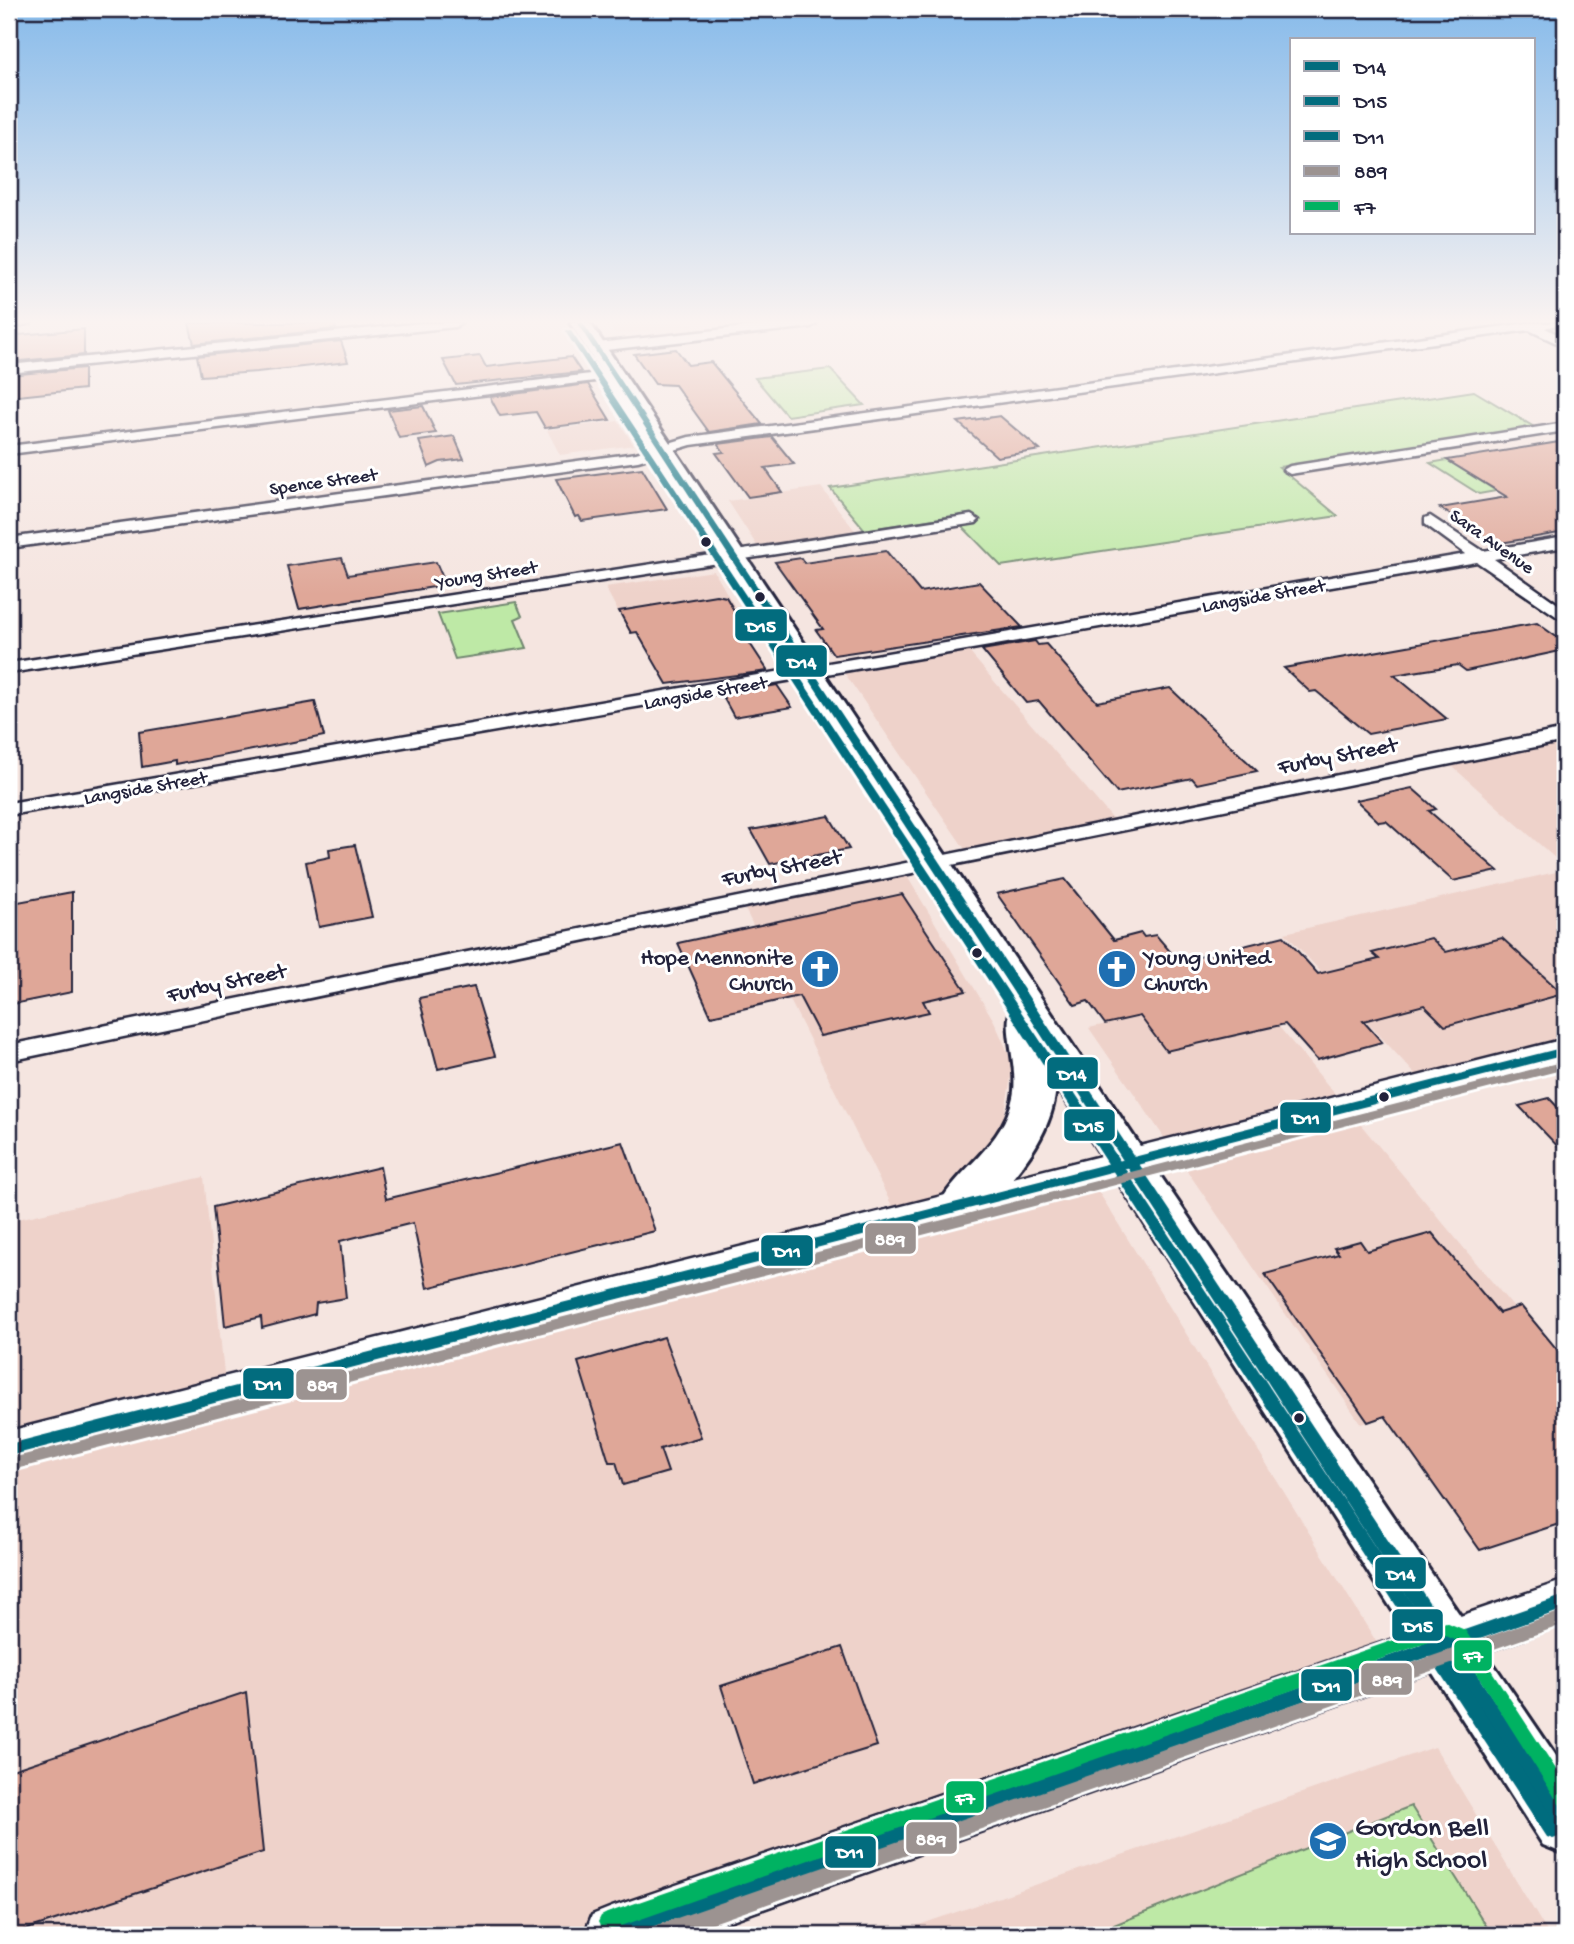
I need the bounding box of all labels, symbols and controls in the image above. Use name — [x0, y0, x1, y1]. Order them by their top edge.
legend — [1290, 38, 1536, 234]
text: D14 — [1352, 58, 1386, 83]
text: D15 — [1352, 92, 1387, 117]
text: D11 — [1352, 128, 1385, 153]
text: 889 — [1354, 162, 1388, 187]
text: F7 — [1353, 198, 1377, 223]
street label: Spence Street — [268, 464, 381, 502]
street label: Sara Avenue — [1444, 505, 1538, 581]
unlabelled marker — [699, 535, 713, 549]
street label: Young Street — [432, 557, 541, 596]
street label: Langside Street — [1200, 575, 1329, 620]
unlabelled marker — [753, 590, 767, 604]
line badge: D15 — [734, 608, 788, 642]
text: D15 — [744, 617, 776, 640]
line badge: D14 — [775, 644, 828, 678]
text: D14 — [785, 653, 818, 676]
street label: Langside Street — [642, 672, 771, 717]
street label: Furby Street — [1275, 732, 1401, 782]
street label: Langside Street — [82, 767, 211, 812]
street label: Furby Street — [719, 844, 845, 894]
place label: Hope Mennonite Church — [641, 946, 794, 999]
unlabelled marker — [970, 946, 984, 960]
place label: Young United Church — [1142, 946, 1272, 999]
church icon: Hope Mennonite Church — [799, 948, 841, 990]
church icon: Young United Church — [1096, 948, 1138, 990]
street label: Furby Street — [164, 958, 290, 1010]
line badge: D14 — [1046, 1056, 1099, 1090]
text: D14 — [1055, 1065, 1088, 1088]
unlabelled marker — [1377, 1090, 1391, 1104]
line badge: D11 — [1279, 1101, 1332, 1134]
line badge: D15 — [1063, 1108, 1116, 1142]
text: D11 — [1290, 1109, 1320, 1132]
text: D15 — [1072, 1117, 1104, 1140]
line badge: 889 — [864, 1222, 917, 1255]
text: 889 — [875, 1230, 906, 1253]
line badge: D11 — [760, 1234, 814, 1267]
text: D11 — [771, 1242, 801, 1265]
line badge: D11 — [242, 1367, 295, 1400]
line badge: 889 — [295, 1368, 348, 1401]
text: D11 — [252, 1375, 282, 1398]
text: 889 — [307, 1376, 338, 1399]
unlabelled marker — [1292, 1411, 1306, 1425]
line badge: D14 — [1374, 1556, 1427, 1590]
text: D14 — [1384, 1565, 1417, 1588]
line badge: D15 — [1391, 1608, 1444, 1642]
text: D15 — [1401, 1617, 1433, 1640]
line badge: F7 — [1453, 1639, 1493, 1672]
text: F7 — [1462, 1647, 1484, 1670]
line badge: 889 — [1360, 1662, 1413, 1696]
line badge: D11 — [1300, 1668, 1353, 1702]
text: 889 — [1372, 1671, 1403, 1694]
text: D11 — [1311, 1677, 1341, 1700]
line badge: F7 — [945, 1780, 985, 1814]
text: F7 — [954, 1789, 976, 1812]
place label: Gordon Bell High School — [1355, 1813, 1489, 1878]
school or university icon: Gordon Bell High School — [1307, 1820, 1349, 1862]
line badge: 889 — [905, 1821, 958, 1855]
text: 889 — [916, 1830, 947, 1853]
line badge: D11 — [824, 1835, 877, 1869]
text: D11 — [834, 1843, 864, 1866]

